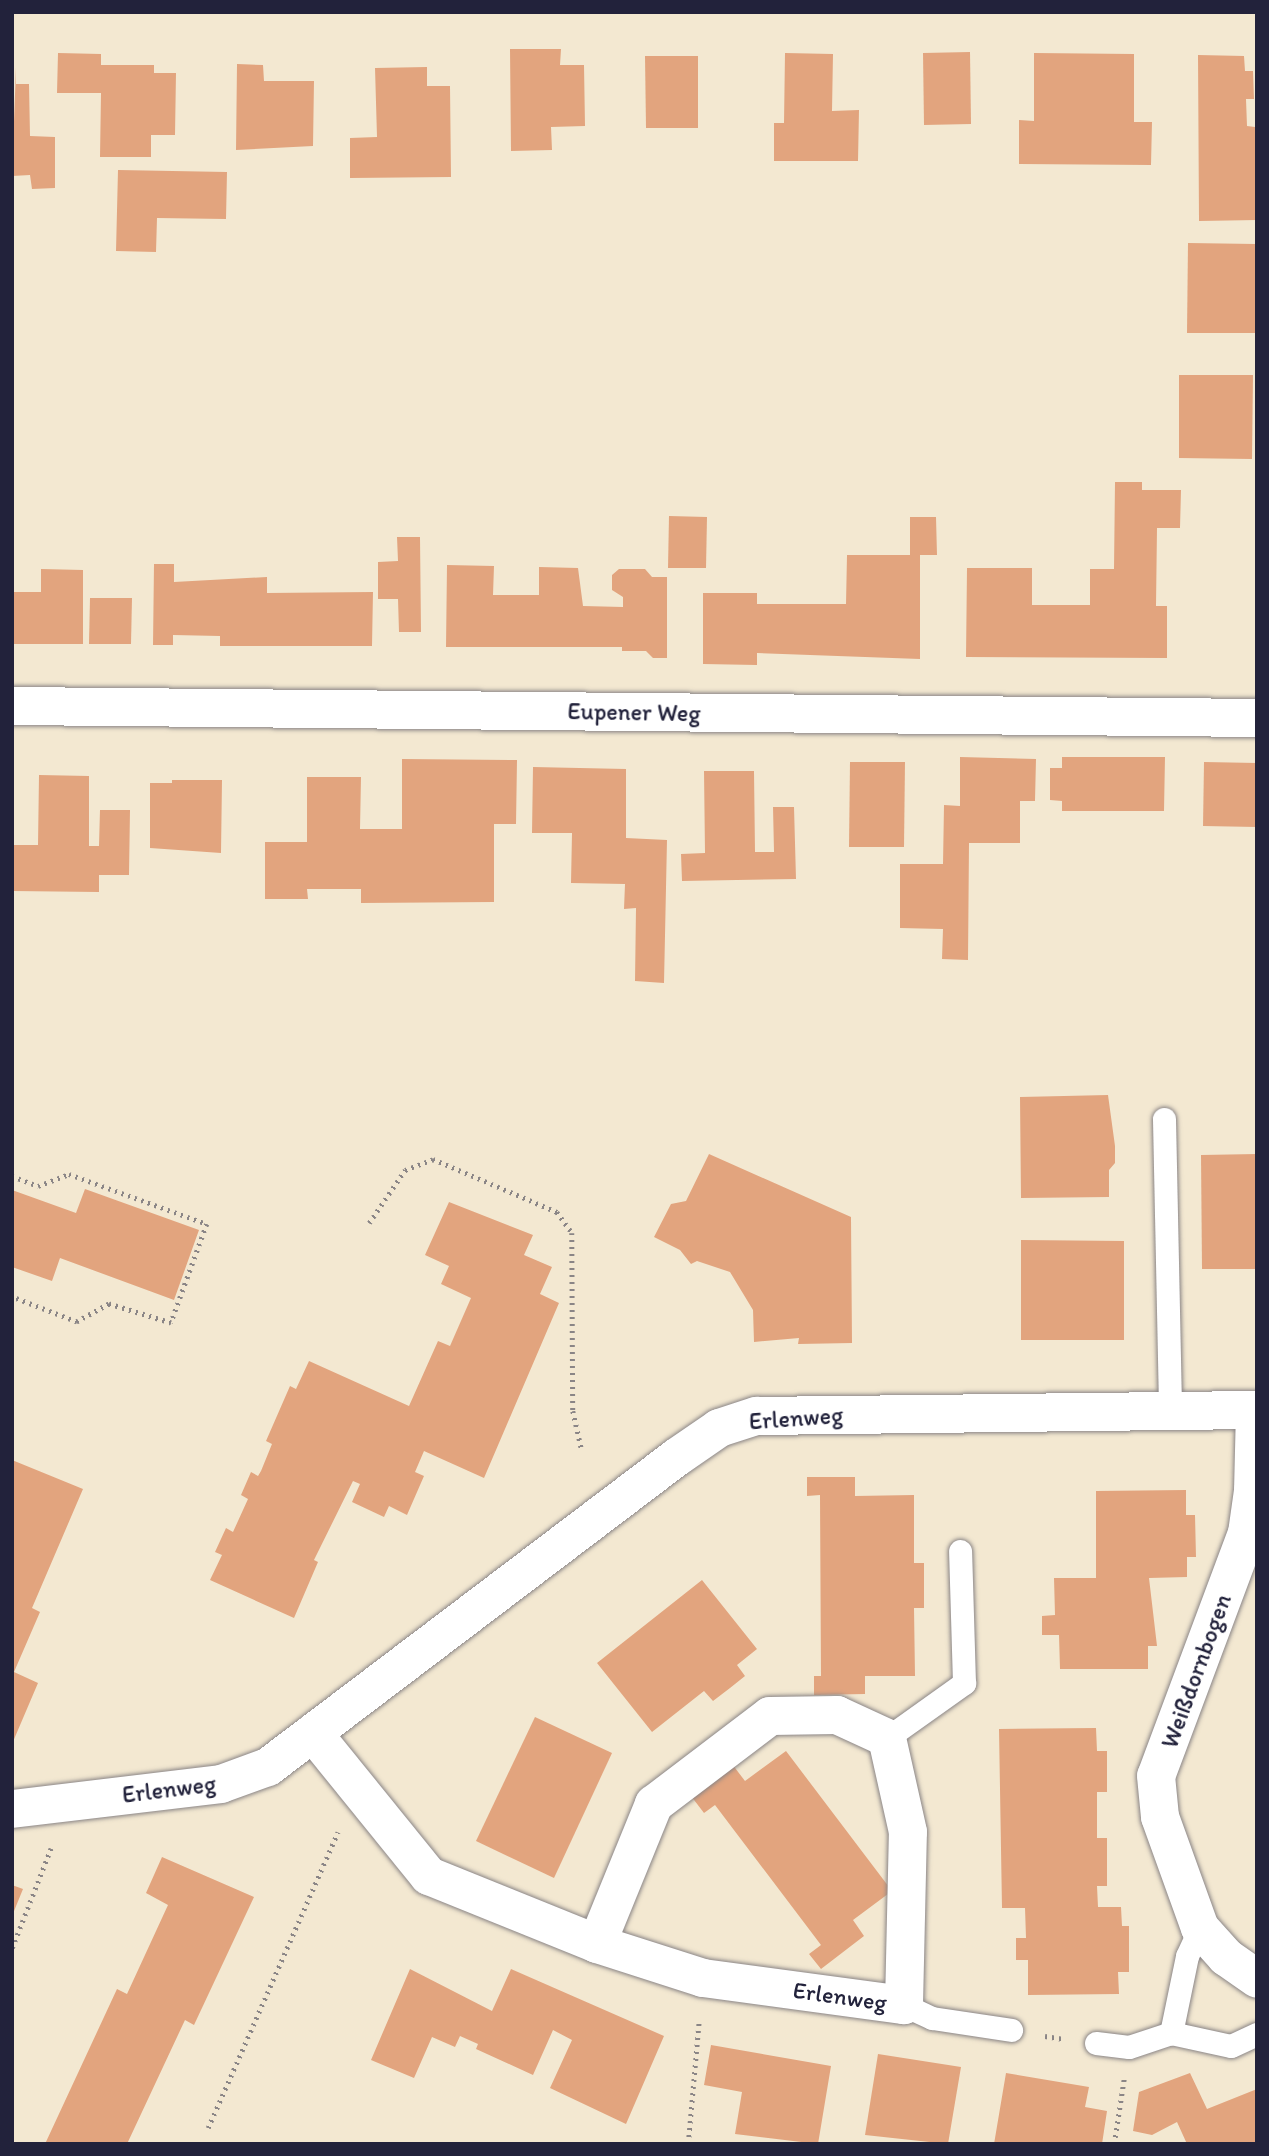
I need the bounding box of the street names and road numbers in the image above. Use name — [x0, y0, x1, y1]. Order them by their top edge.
street label: Eupener Weg — [567, 696, 701, 728]
street label: Erlenweg — [748, 1400, 844, 1436]
street label: Weißdornbogen — [1155, 1590, 1237, 1752]
street label: Erlenweg — [120, 1769, 218, 1809]
street label: Erlenweg — [791, 1975, 889, 2017]

